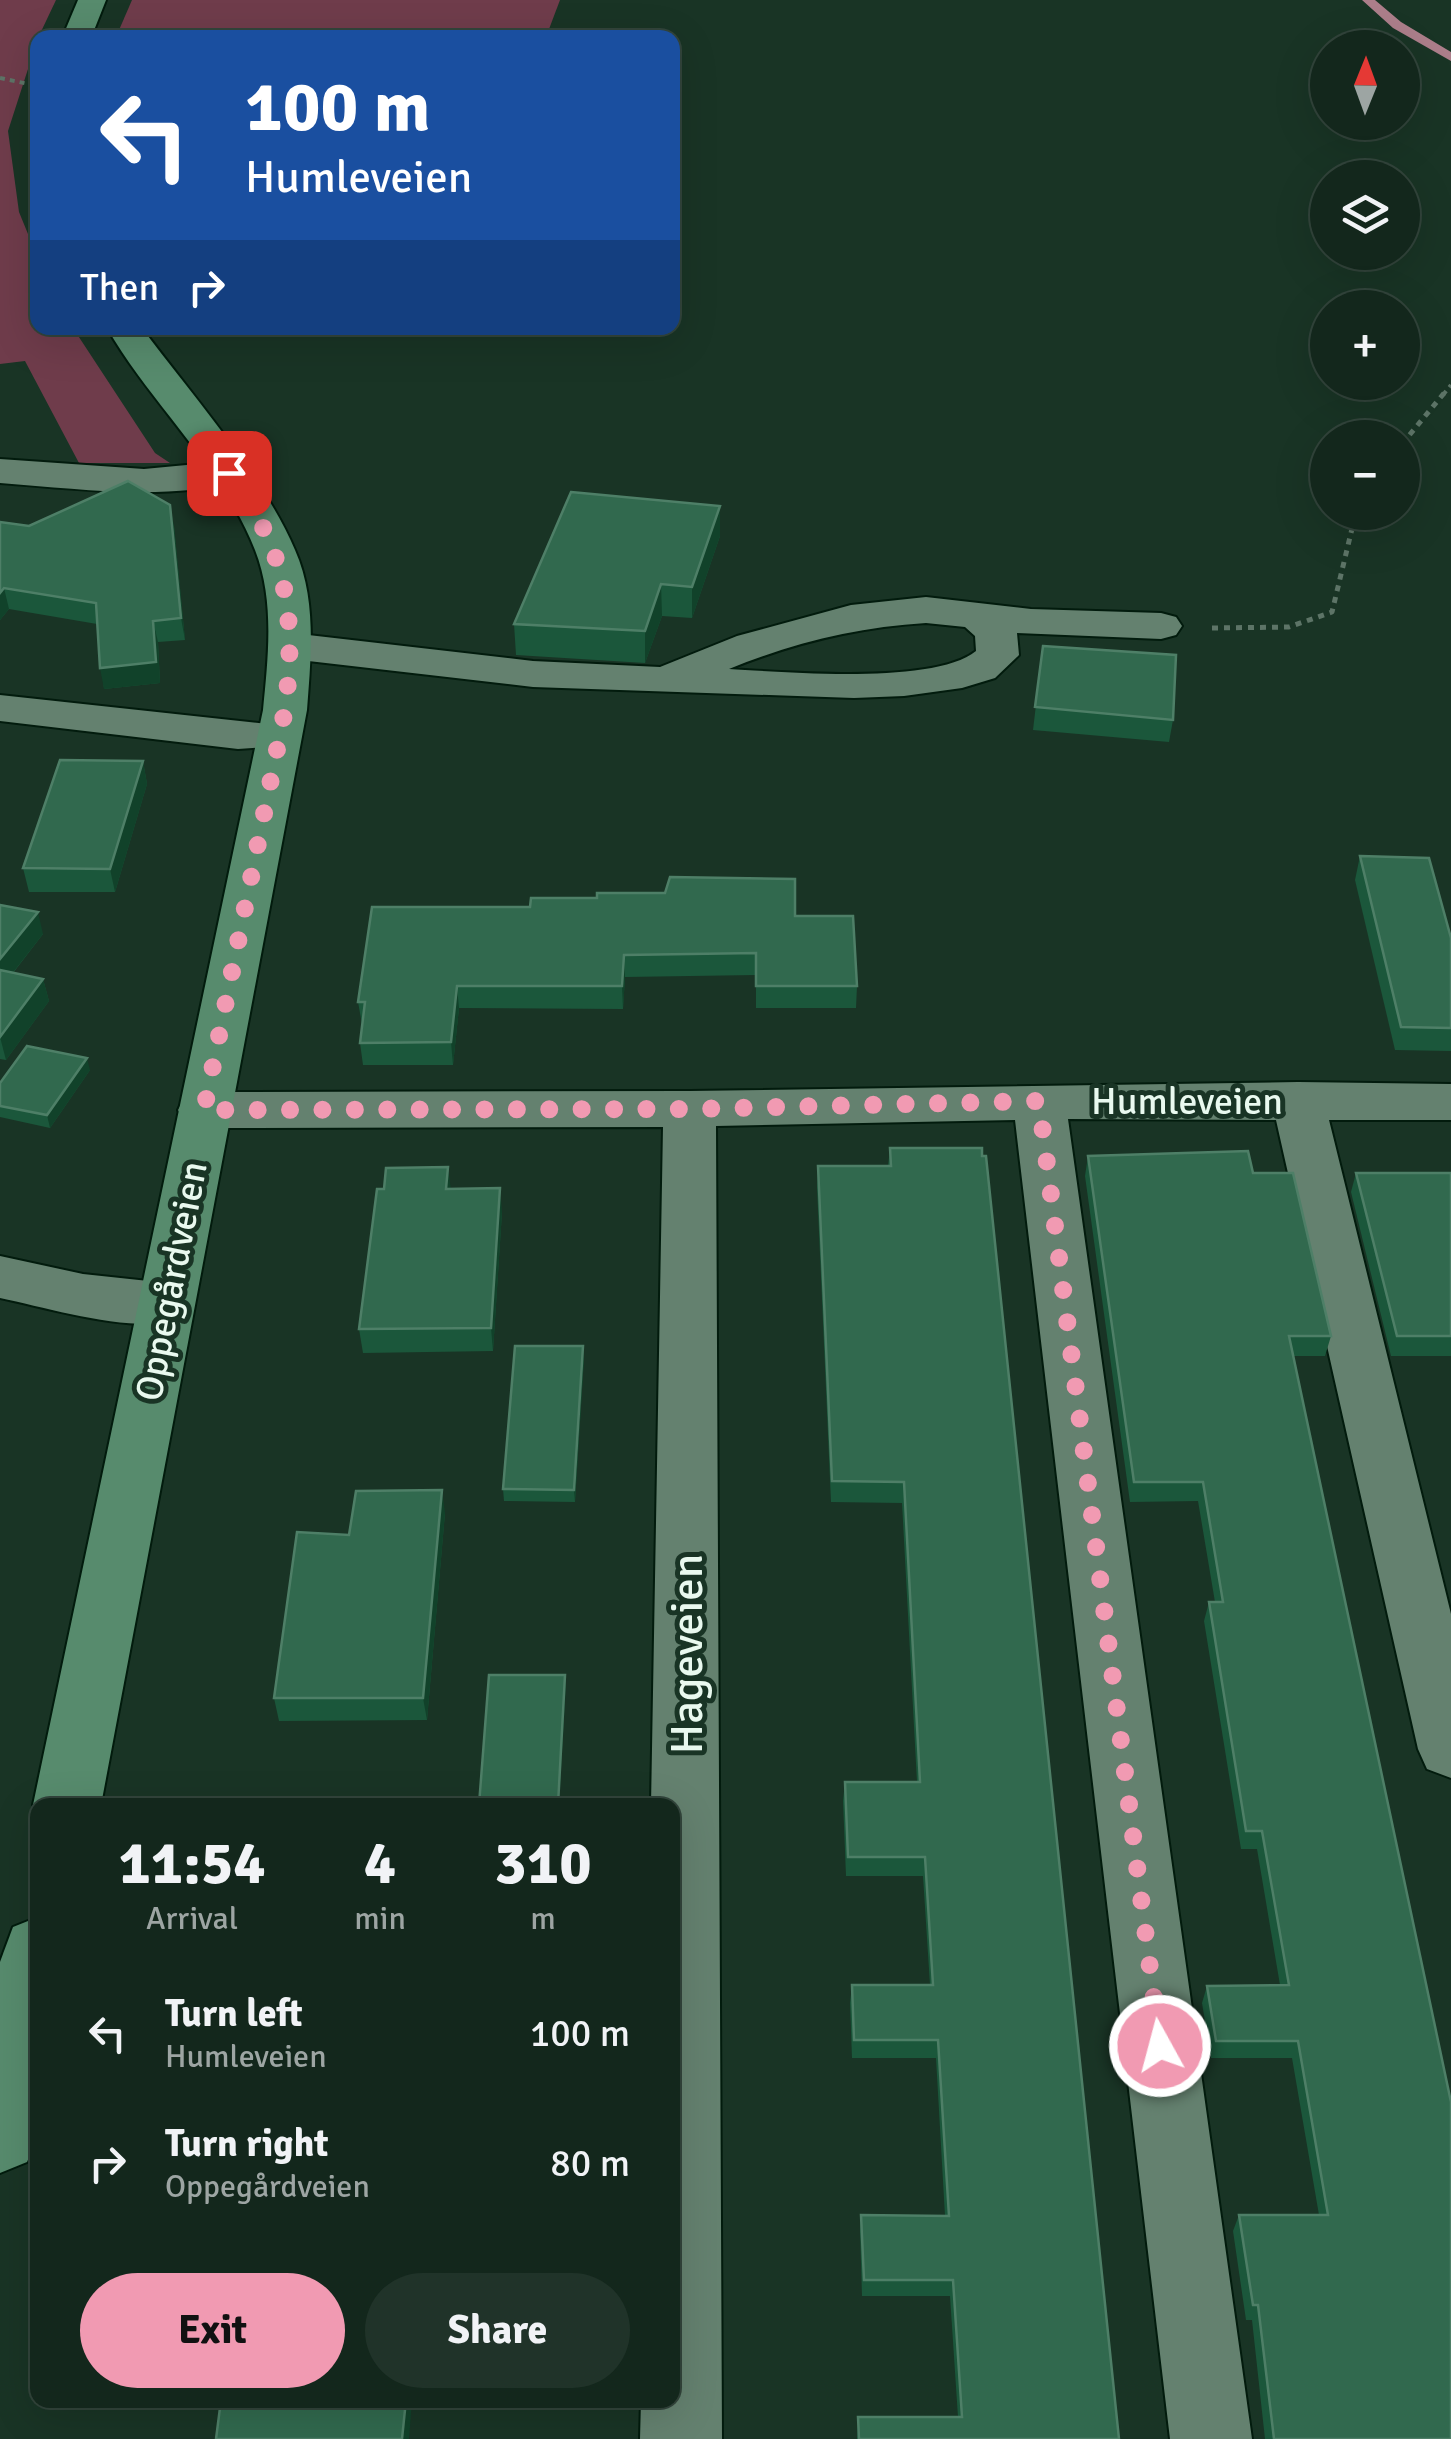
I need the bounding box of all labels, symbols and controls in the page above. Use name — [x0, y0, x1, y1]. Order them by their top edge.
north arrow — [1310, 30, 1420, 140]
map controls — [1310, 30, 1420, 530]
text: 100 m — [245, 64, 430, 150]
icon: left — [80, 70, 210, 200]
text: Humleveien — [245, 150, 472, 205]
button: layers — [1310, 160, 1420, 270]
icon: right — [179, 260, 234, 315]
text: Then — [80, 264, 159, 311]
button: + — [1310, 290, 1420, 400]
button: − — [1310, 420, 1420, 530]
pin — [187, 431, 272, 516]
icon: arrive — [202, 446, 257, 501]
street label: Humleveien — [1091, 1078, 1283, 1125]
street label: Oppegårdveien — [125, 1157, 218, 1405]
street label: Hageveien — [660, 1554, 715, 1754]
text: 11:54 — [118, 1827, 266, 1901]
text: 4 — [364, 1827, 396, 1901]
text: 310 — [494, 1827, 592, 1901]
text: Arrival — [146, 1899, 238, 1938]
text: min — [354, 1899, 406, 1938]
text: m — [530, 1899, 556, 1938]
text: Turn left — [165, 1990, 303, 2037]
position arrow — [1108, 1994, 1212, 2098]
icon: left — [80, 2006, 135, 2061]
text: 100 m — [530, 2010, 630, 2057]
text: Humleveien — [165, 2037, 327, 2076]
text: Turn right — [165, 2120, 329, 2167]
icon: right — [80, 2136, 135, 2191]
text: 80 m — [550, 2140, 630, 2187]
text: Oppegårdveien — [165, 2167, 370, 2206]
button: Exit — [80, 2273, 345, 2388]
button: Share — [365, 2273, 630, 2388]

